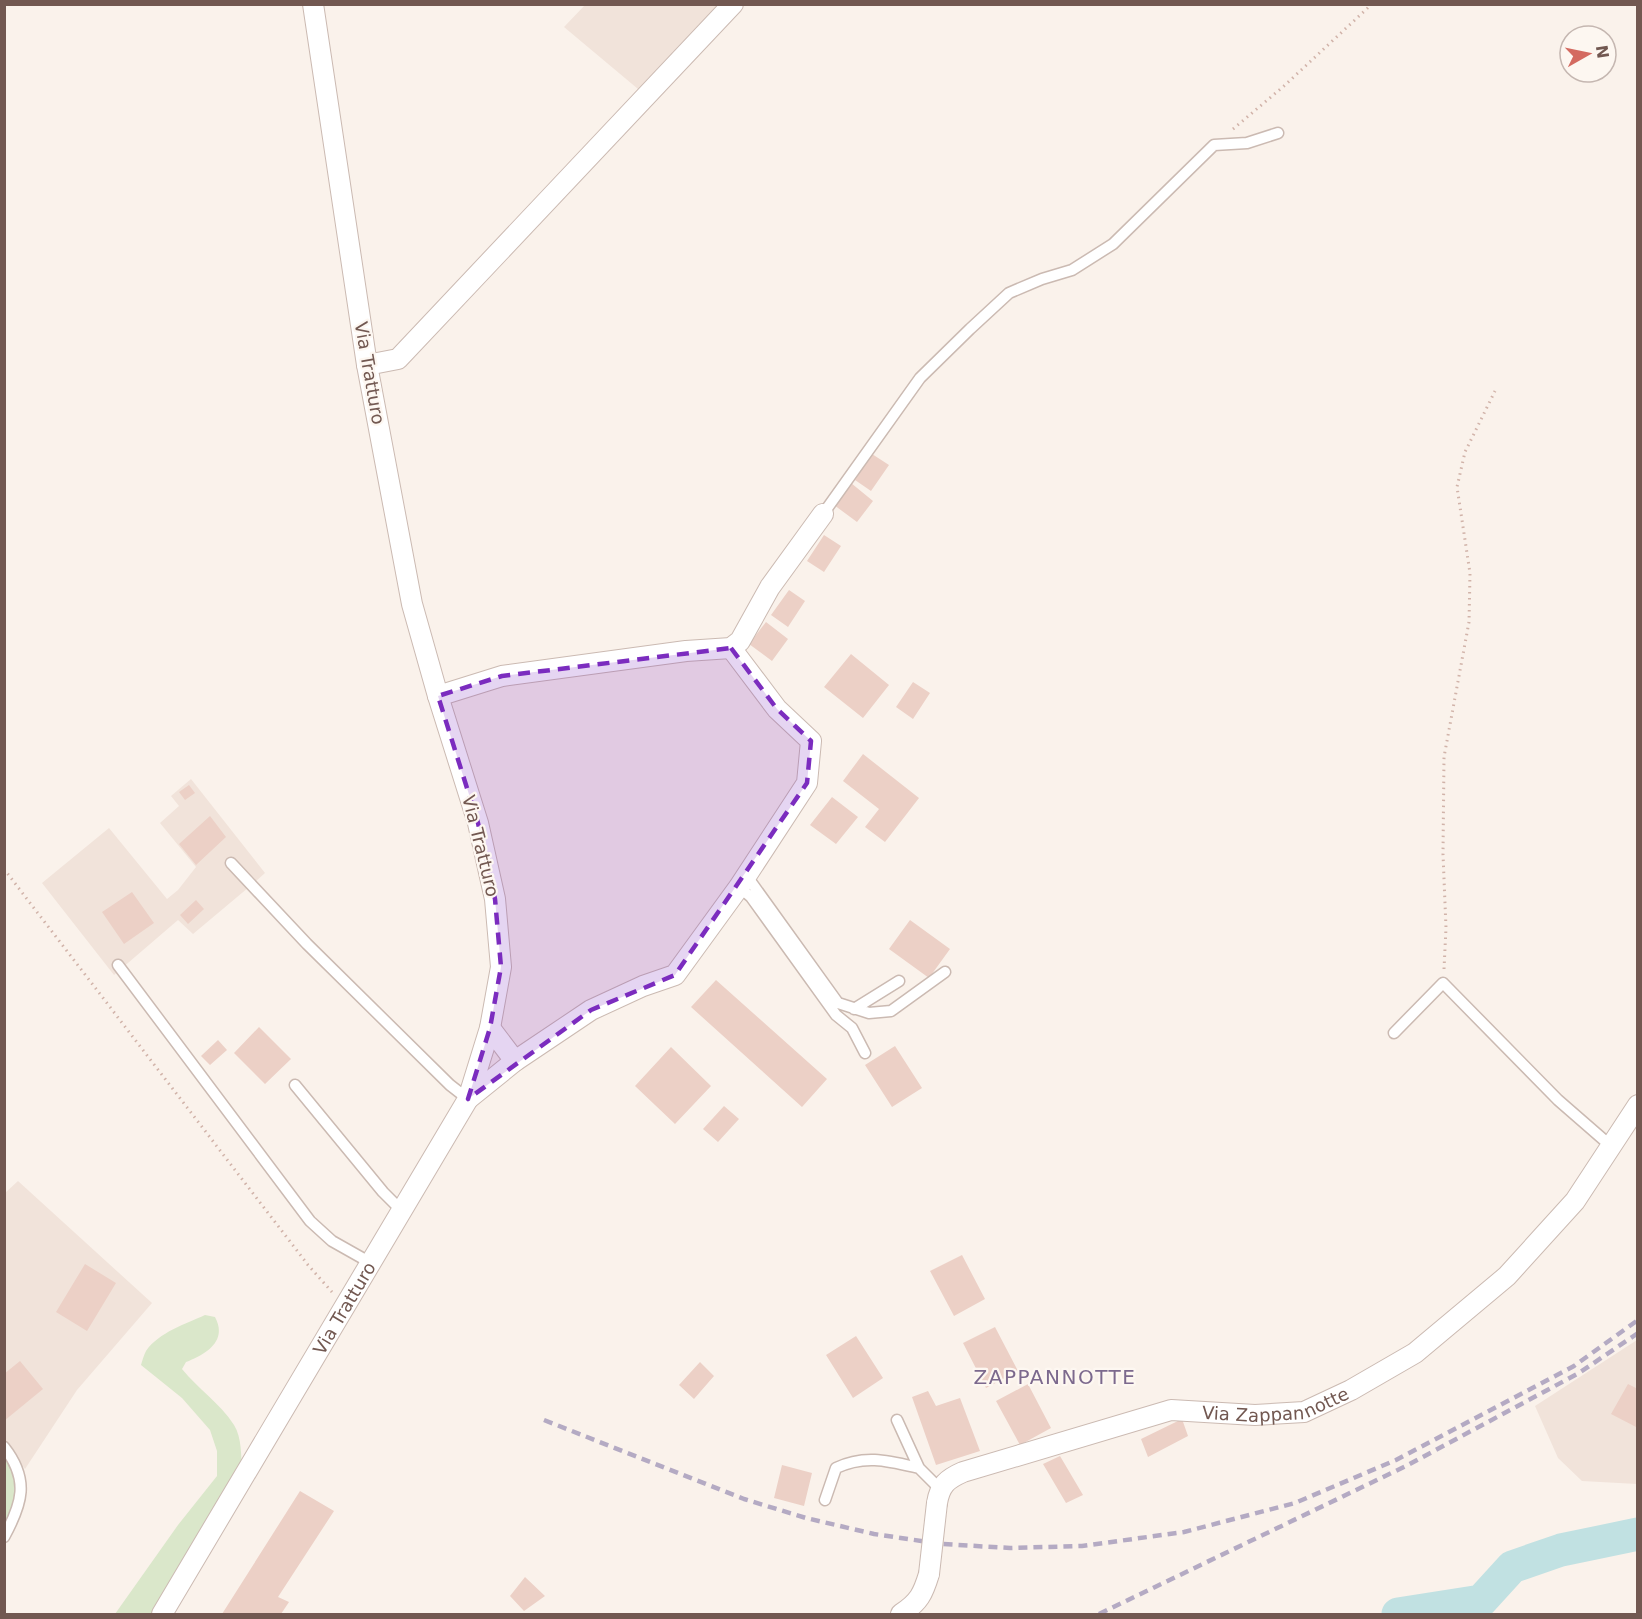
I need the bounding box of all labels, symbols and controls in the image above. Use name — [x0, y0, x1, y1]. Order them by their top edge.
north arrow — [1558, 24, 1618, 84]
text: N — [1592, 44, 1613, 60]
street label: Via Tratturo — [351, 320, 389, 426]
street label: Via Tratturo — [458, 793, 504, 899]
street label: Via Tratturo — [308, 1258, 379, 1358]
district label: ZAPPANNOTTE — [974, 1365, 1136, 1389]
street label: Via Zappannotte — [1201, 1382, 1352, 1426]

